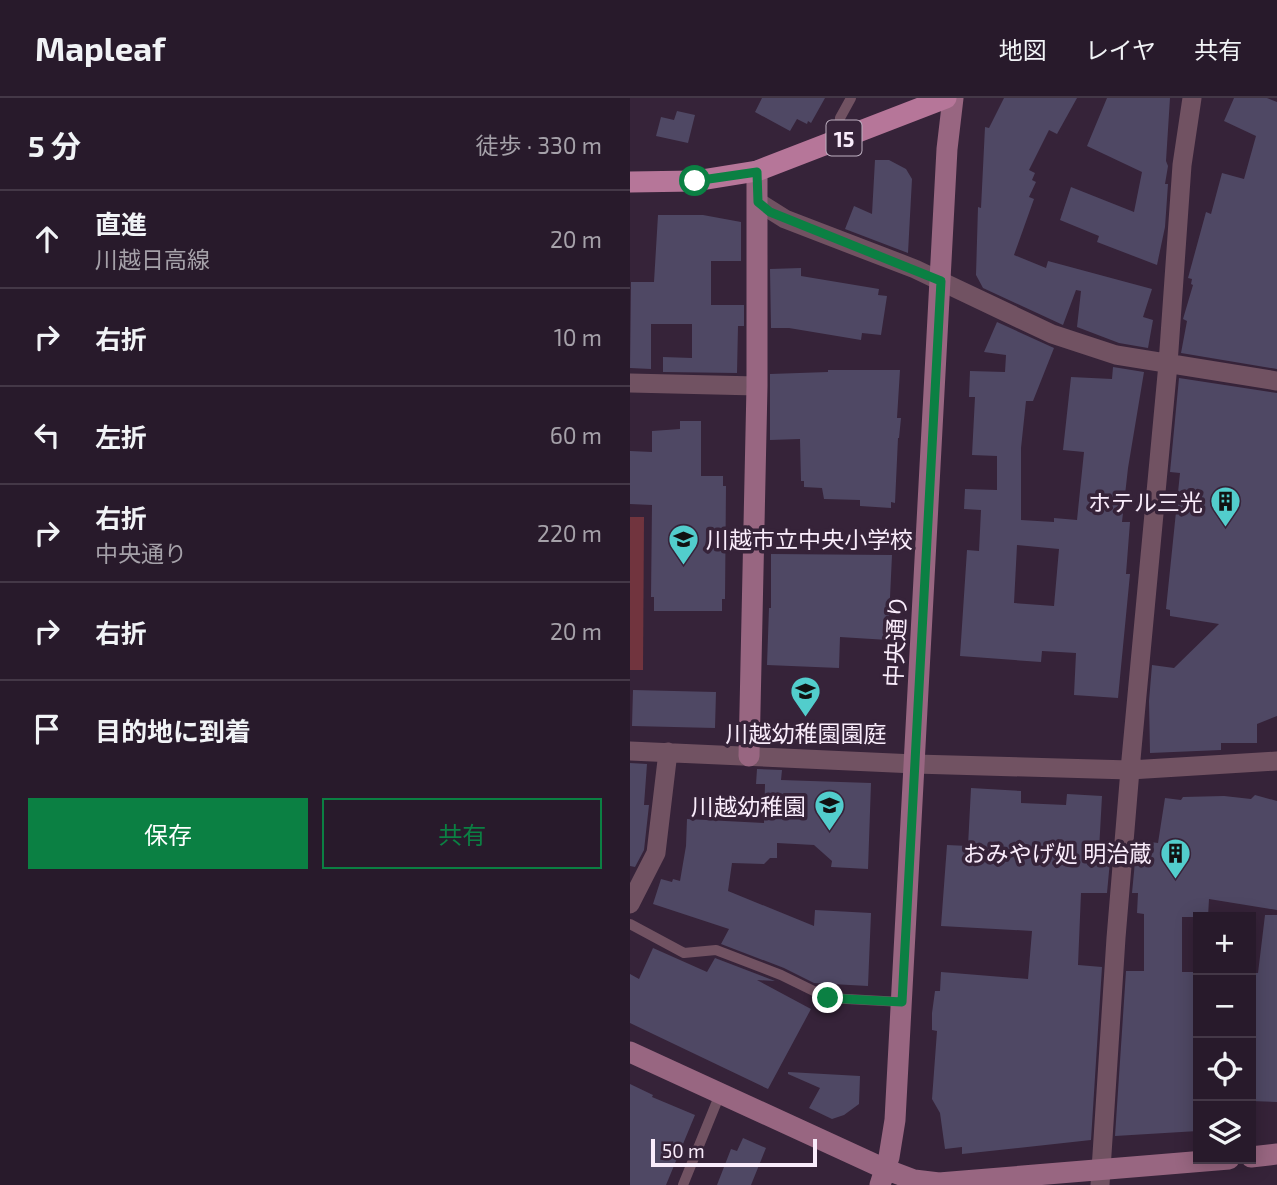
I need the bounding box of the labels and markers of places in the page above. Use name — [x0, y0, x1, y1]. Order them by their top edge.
building icon: ホテル三光 — [1209, 485, 1243, 529]
place label: ホテル三光 — [1088, 488, 1203, 516]
school or university icon: 川越市立中央小学校 — [666, 522, 700, 566]
place label: 川越市立中央小学校 — [706, 525, 913, 553]
school or university icon: 川越幼稚園園庭 — [789, 675, 823, 719]
place label: 川越幼稚園園庭 — [726, 719, 887, 747]
school or university icon: 川越幼稚園 — [812, 789, 846, 833]
place label: 川越幼稚園 — [691, 792, 806, 820]
building icon: おみやげ処 明治蔵 — [1158, 836, 1192, 880]
place label: おみやげ処 明治蔵 — [963, 839, 1152, 867]

